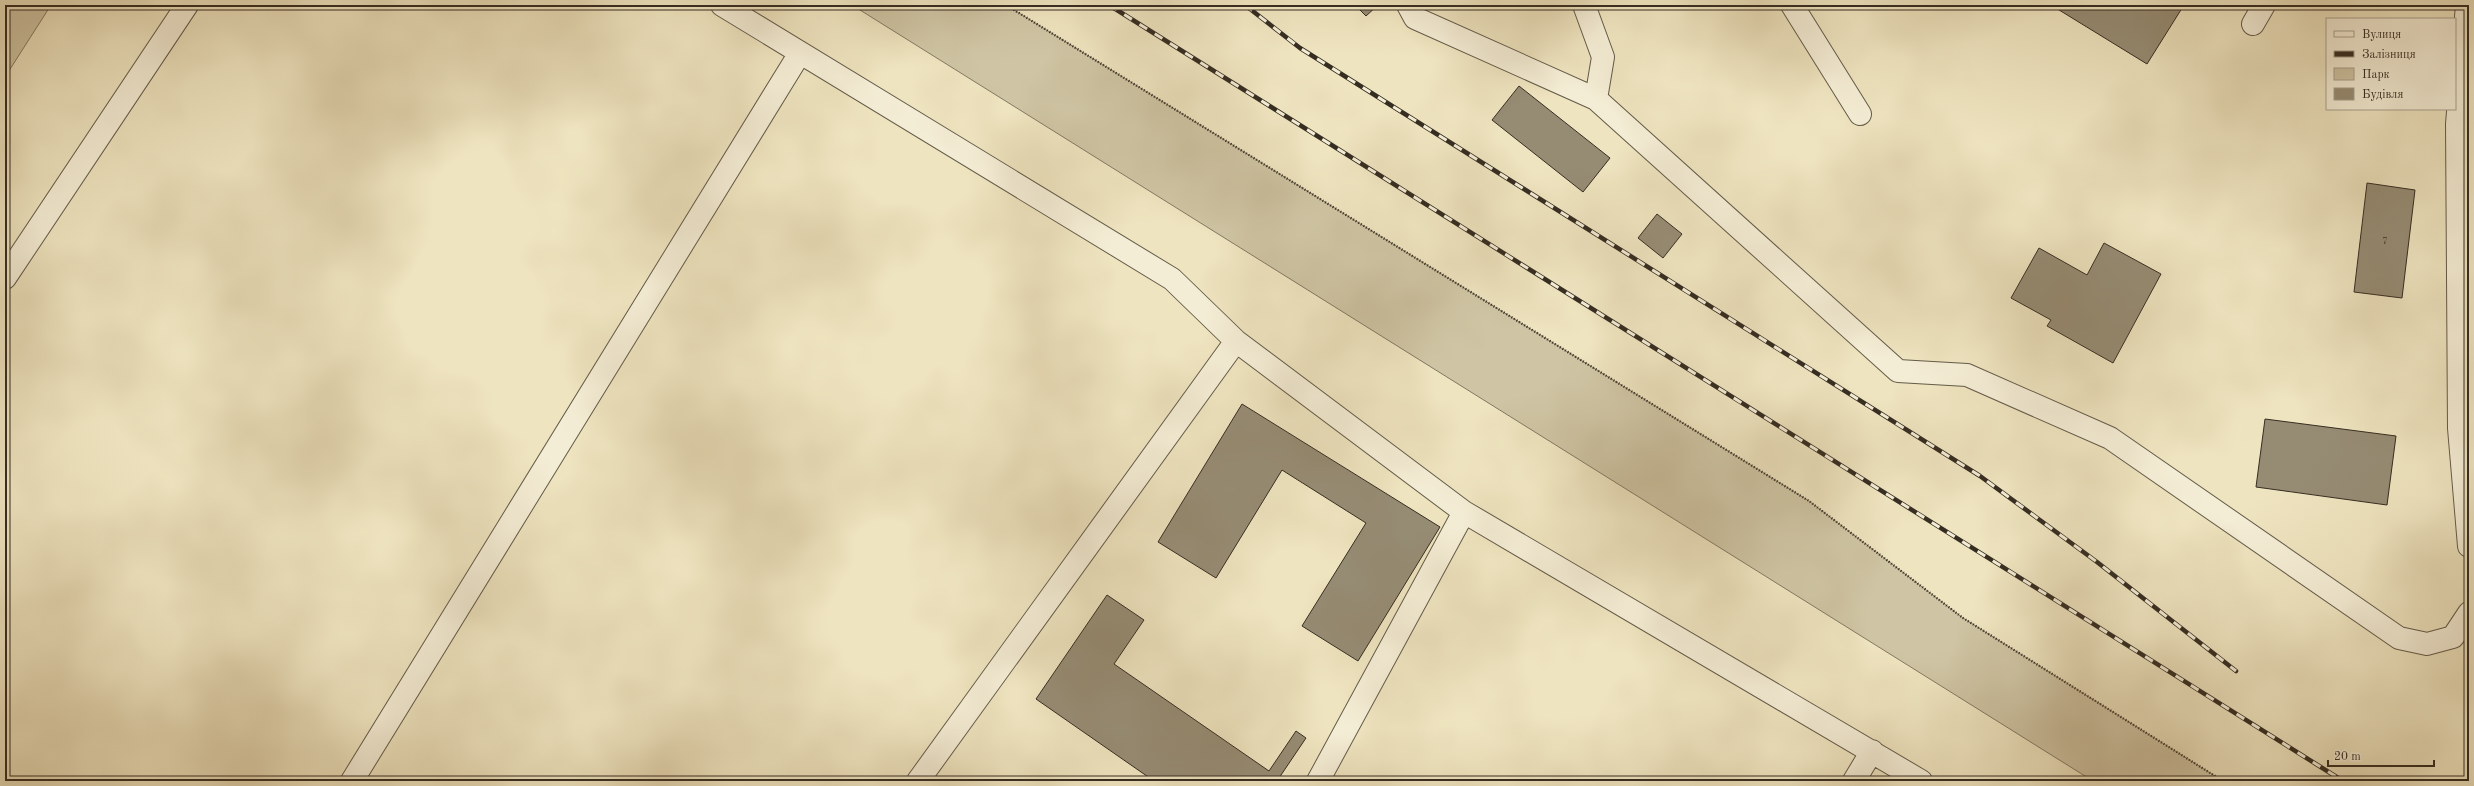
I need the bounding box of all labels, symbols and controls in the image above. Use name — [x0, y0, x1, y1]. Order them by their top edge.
legend — [2326, 18, 2456, 110]
text: Вулиця — [2362, 29, 2401, 41]
text: Залізниця — [2362, 48, 2416, 61]
text: Парк — [2362, 69, 2390, 81]
text: Будівля — [2362, 88, 2404, 101]
house number: 7 — [2382, 236, 2388, 246]
scale bar — [2328, 742, 2434, 768]
text: 20 m — [2334, 751, 2361, 763]

